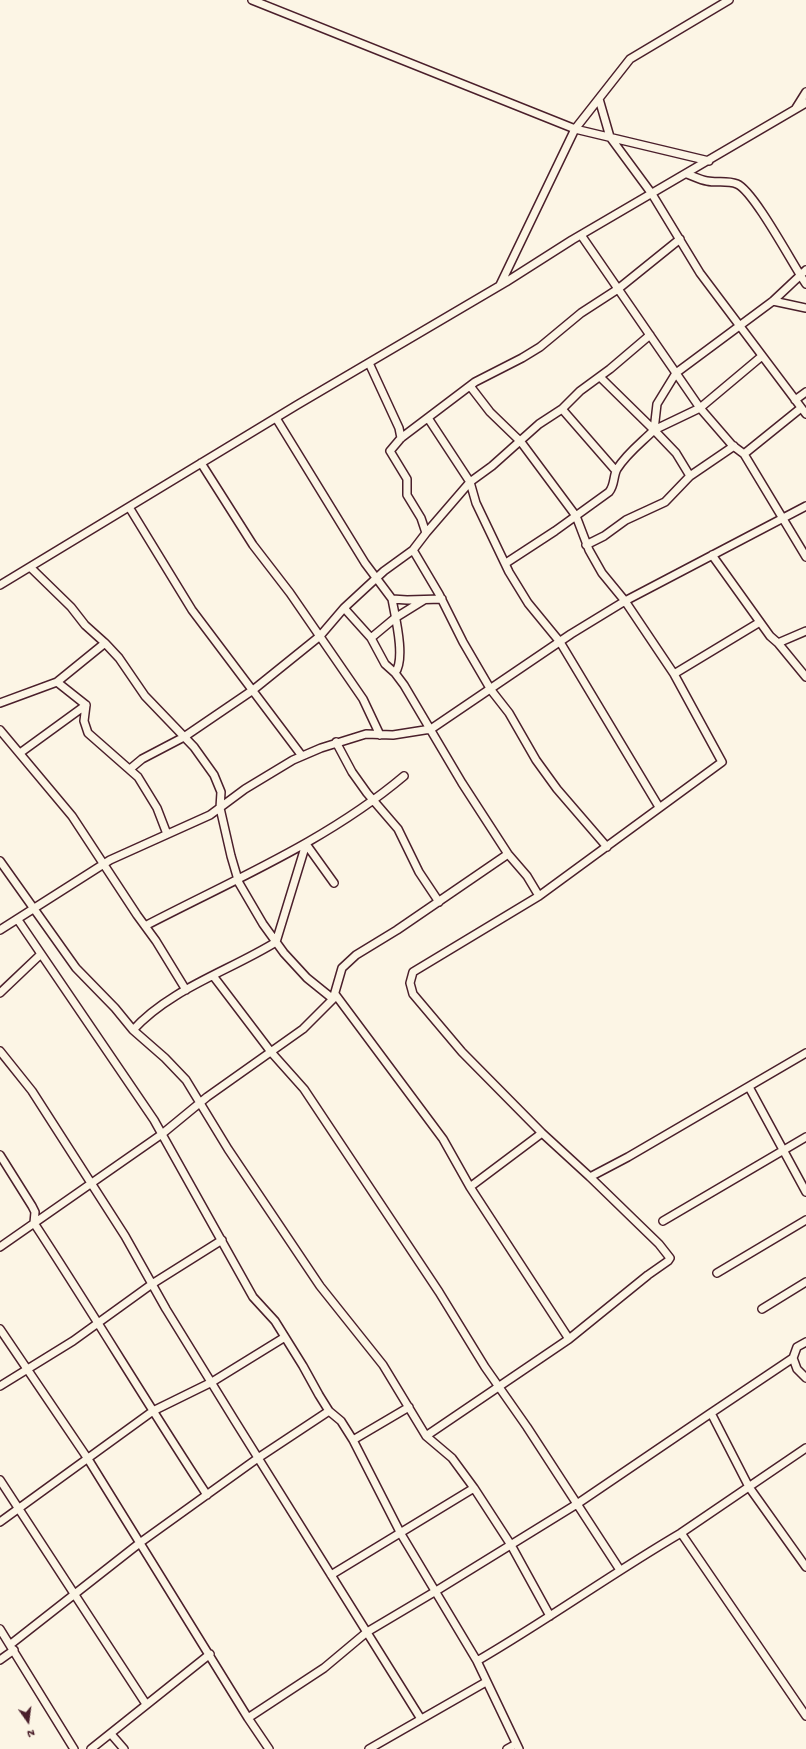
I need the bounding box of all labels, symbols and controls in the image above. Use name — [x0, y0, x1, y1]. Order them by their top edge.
north arrow — [8, 1701, 48, 1741]
text: N — [26, 1726, 36, 1739]

